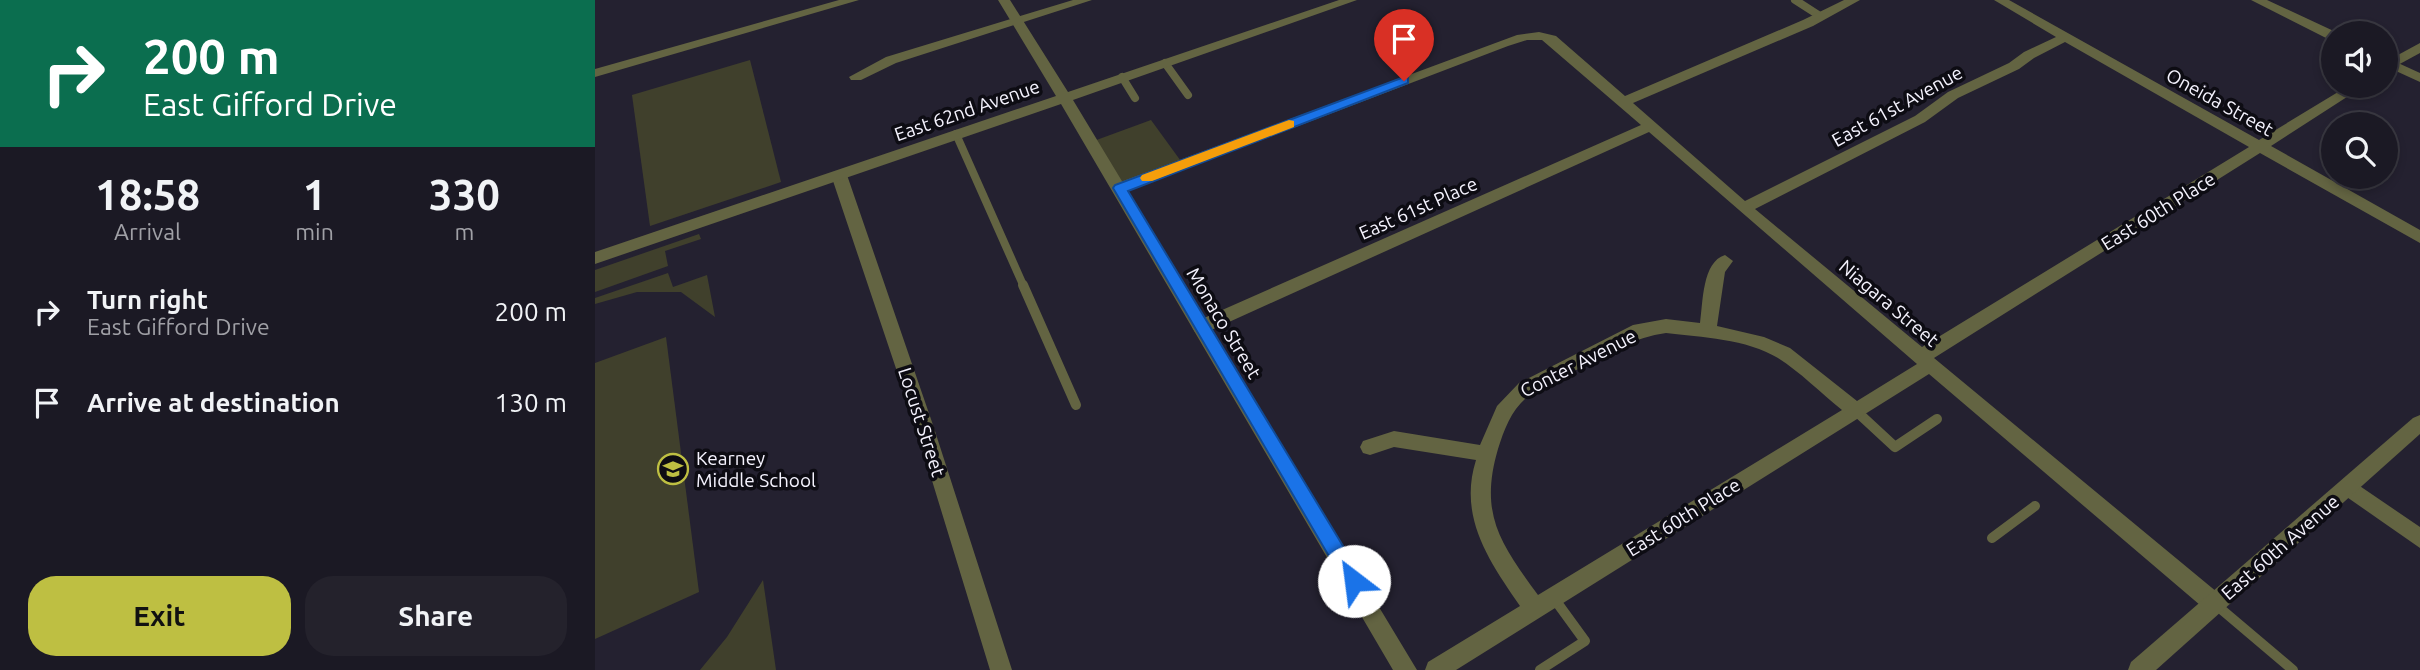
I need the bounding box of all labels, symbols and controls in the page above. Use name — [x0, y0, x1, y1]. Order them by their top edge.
pin — [1374, 9, 1434, 81]
icon: arrive — [1385, 20, 1423, 58]
map controls — [2321, 21, 2398, 189]
button: sound — [2321, 21, 2398, 98]
icon: right — [28, 28, 119, 119]
text: 200 m — [143, 28, 280, 83]
street label: East 61st Avenue — [1828, 61, 1966, 151]
street label: Oneida Street — [2163, 64, 2278, 141]
street label: East 62nd Avenue — [891, 75, 1043, 145]
text: East Gifford Drive — [143, 86, 397, 122]
button: search — [2321, 112, 2398, 189]
street label: East 60th Place — [2097, 167, 2219, 255]
text: 18:58 — [95, 171, 200, 218]
text: 1 — [303, 171, 326, 218]
text: 330 — [429, 171, 500, 218]
street label: East 61st Place — [1355, 172, 1481, 244]
text: Arrival — [114, 219, 181, 244]
text: min — [295, 219, 334, 244]
text: m — [454, 219, 474, 244]
street label: Niagara Street — [1835, 255, 1944, 351]
street label: Monaco Street — [1182, 264, 1266, 383]
text: Turn right — [87, 285, 208, 314]
icon: right — [28, 293, 66, 331]
text: 200 m — [495, 297, 567, 326]
text: East Gifford Drive — [87, 314, 270, 339]
street label: Conter Avenue — [1516, 324, 1640, 402]
street label: Locust Street — [894, 365, 950, 480]
icon: arrive — [28, 384, 66, 422]
text: Arrive at destination — [87, 388, 340, 417]
text: 130 m — [495, 388, 567, 417]
place label: Kearney Middle School — [696, 447, 816, 491]
school or university icon: Kearney Middle School — [656, 452, 690, 486]
street label: East 60th Place — [1622, 473, 1744, 561]
street label: East 60th Avenue — [2217, 490, 2343, 604]
position arrow — [1317, 544, 1391, 618]
button: Exit — [28, 576, 291, 656]
button: Share — [305, 576, 567, 656]

